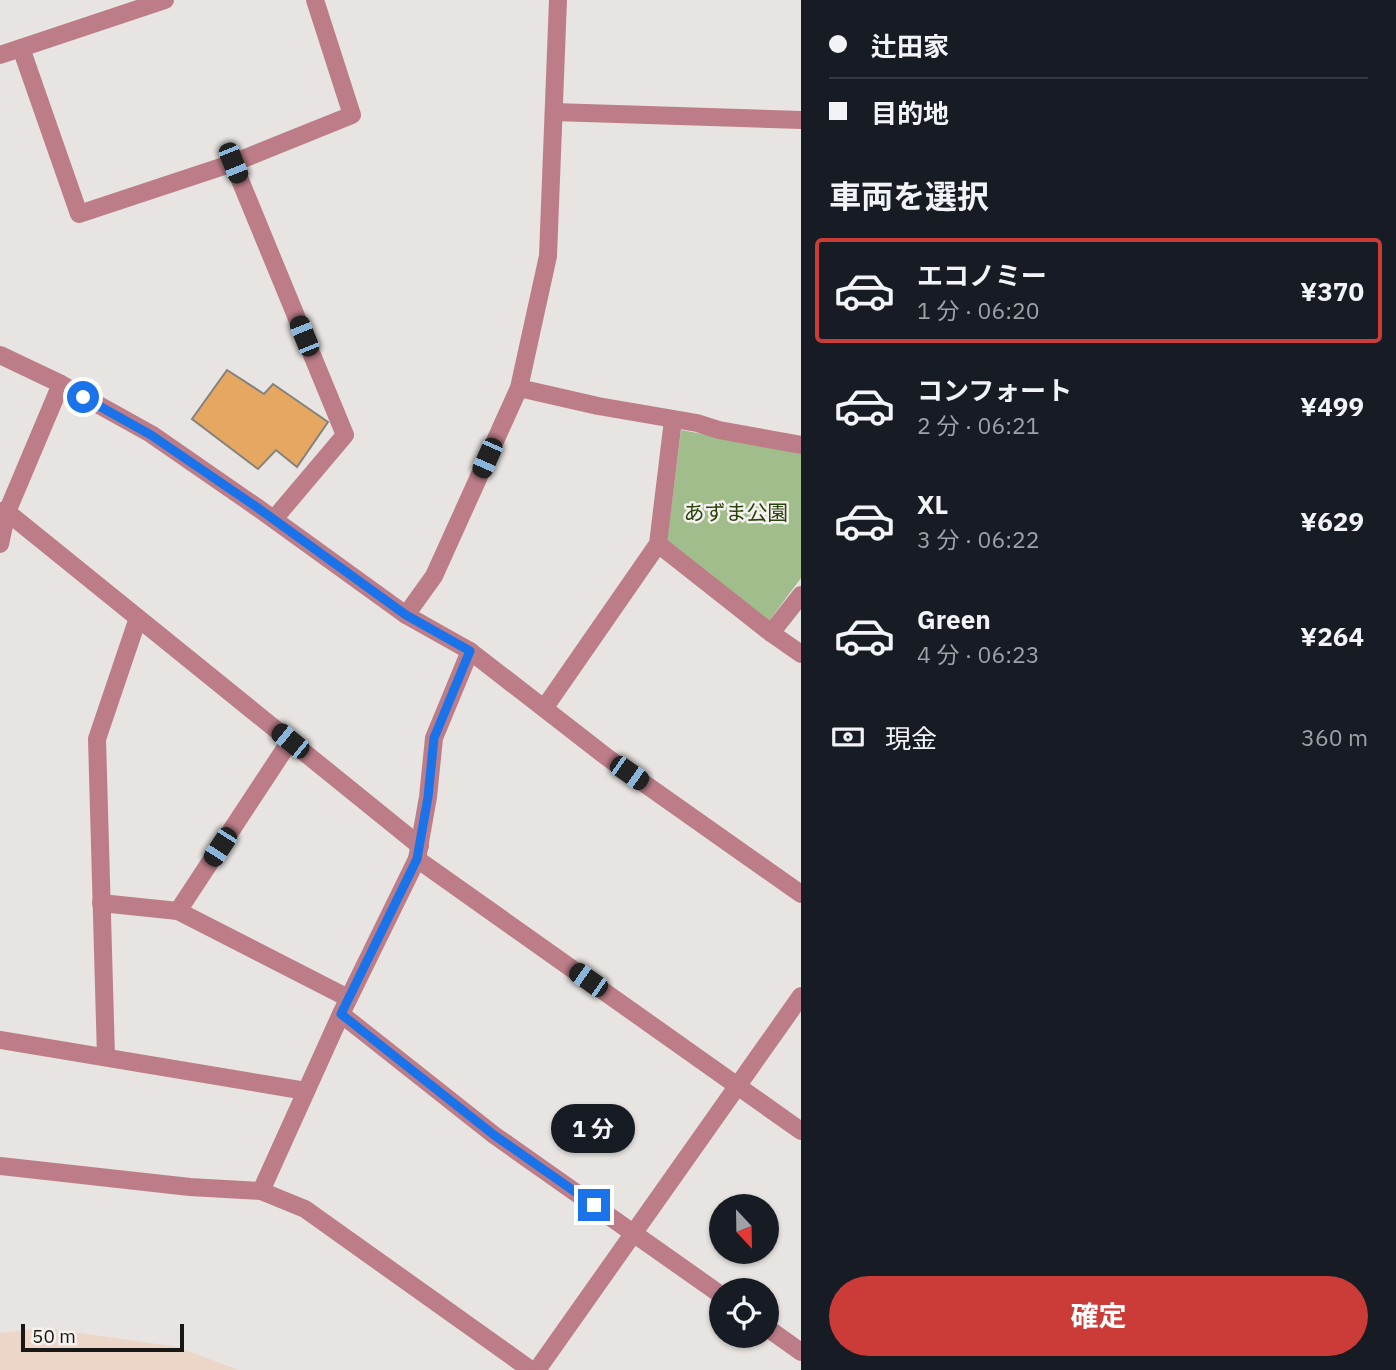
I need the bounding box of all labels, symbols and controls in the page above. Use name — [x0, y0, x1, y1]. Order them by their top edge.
text: 辻田家 — [871, 29, 949, 63]
text: 目的地 — [871, 96, 949, 130]
car — [216, 140, 251, 186]
text: 車両を選択 — [829, 175, 989, 217]
text: エコノミー — [917, 258, 1047, 292]
icon: car — [833, 259, 896, 322]
text: ¥370 — [1300, 274, 1364, 308]
text: 1 分 · 06:20 — [917, 295, 1040, 325]
car — [287, 313, 322, 359]
text: コンフォート — [917, 373, 1072, 407]
icon: car — [833, 374, 896, 437]
route start — [67, 381, 99, 413]
text: ¥499 — [1300, 389, 1364, 423]
text: 2 分 · 06:21 — [917, 410, 1040, 440]
car — [469, 435, 506, 481]
text: XL — [917, 487, 948, 521]
icon: car — [833, 489, 896, 552]
park label: あずま公園 — [684, 498, 789, 526]
text: ¥629 — [1300, 504, 1364, 538]
text: 3 分 · 06:22 — [917, 524, 1040, 554]
text: Green — [917, 602, 991, 636]
icon: car — [833, 604, 896, 667]
text: ¥264 — [1300, 619, 1364, 653]
text: 4 分 · 06:23 — [917, 639, 1040, 669]
icon: cash — [829, 718, 867, 756]
car — [268, 720, 313, 762]
text: 現金 — [885, 721, 937, 755]
text: 360 m — [1301, 722, 1368, 752]
car — [606, 752, 653, 794]
car — [200, 824, 241, 870]
car — [565, 959, 612, 1001]
callout: 1 分 — [552, 1104, 636, 1152]
text: 1 分 — [572, 1113, 614, 1143]
route end — [578, 1189, 610, 1221]
north arrow — [709, 1194, 779, 1264]
map controls — [709, 1194, 779, 1348]
button: 確定 — [829, 1276, 1368, 1356]
button: locate — [709, 1278, 779, 1348]
scale bar — [21, 1321, 184, 1353]
text: 50 m — [32, 1324, 76, 1348]

